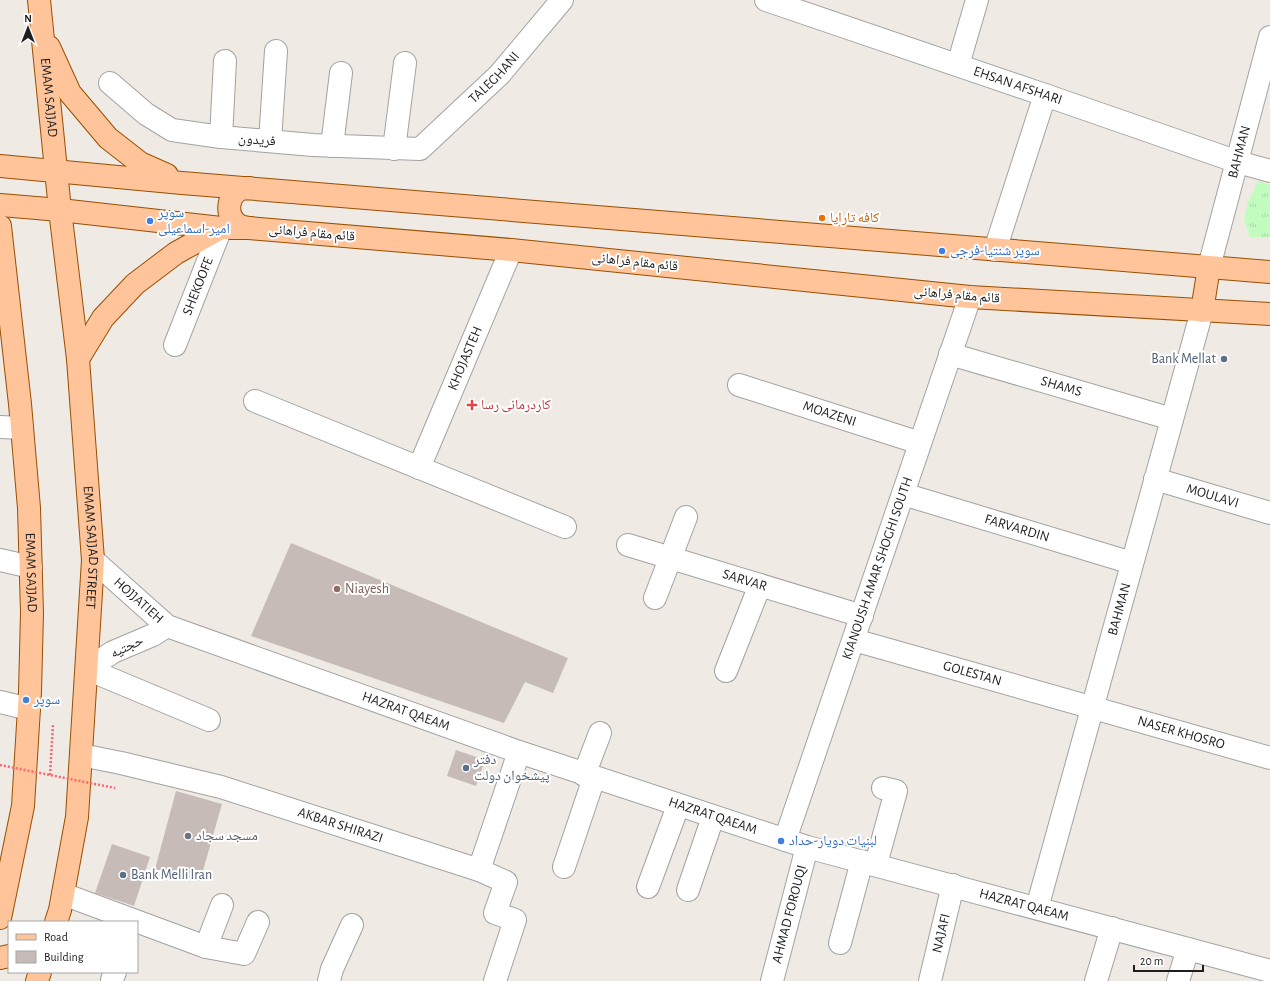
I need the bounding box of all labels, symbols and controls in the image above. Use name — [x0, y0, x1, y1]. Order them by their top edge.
north arrow — [8, 8, 48, 48]
text: N — [24, 13, 32, 24]
street label: TALEGHANI — [466, 49, 522, 106]
street label: EMAM SAJJAD — [38, 57, 60, 138]
street label: EHSAN AFSHARI — [972, 64, 1064, 107]
street label: BAHMAN — [1226, 124, 1253, 180]
street label: فریدون — [238, 131, 277, 150]
place label: سوپر امیر-اسماعیلی — [157, 206, 230, 237]
place label: کافه تارایا — [830, 211, 879, 226]
marker: کافه تارایا — [817, 213, 827, 223]
marker: سوپر امیر-اسماعیلی — [145, 216, 155, 226]
street label: قائم مقام فراهانی — [268, 222, 356, 246]
place label: سوپر شنتیا-فرجی — [950, 244, 1040, 259]
marker: سوپر شنتیا-فرجی — [937, 246, 947, 256]
street label: قائم مقام فراهانی — [591, 251, 679, 275]
street label: SHEKOOFE — [180, 255, 216, 317]
street label: قائم مقام فراهانی — [913, 284, 1001, 308]
street label: KHOJASTEH — [446, 324, 485, 392]
place label: Bank Mellat — [1151, 352, 1217, 366]
marker: Bank Mellat — [1219, 354, 1229, 364]
street label: SHAMS — [1039, 374, 1083, 399]
place label: کاردرمانی رسا — [481, 398, 551, 413]
marker: کاردرمانی رسا — [466, 399, 478, 411]
street label: MOAZENI — [801, 399, 858, 429]
street label: KIANOUSH AMAR SHOGHI SOUTH — [840, 475, 915, 661]
street label: MOULAVI — [1185, 482, 1240, 510]
street label: EMAM SAJJAD STREET — [80, 485, 100, 610]
street label: FARVARDIN — [983, 512, 1051, 545]
street label: EMAM SAJJAD — [23, 532, 39, 613]
street label: SARVAR — [721, 567, 769, 594]
street label: HOJJATIEH — [111, 575, 166, 626]
street label: BAHMAN — [1106, 581, 1134, 637]
place label: Niayesh — [345, 582, 389, 596]
marker: Niayesh — [332, 584, 342, 594]
street label: حجتیه — [108, 633, 146, 661]
street label: GOLESTAN — [942, 659, 1003, 688]
street label: HAZRAT QAEAM — [360, 689, 452, 734]
place label: سوپر — [33, 693, 60, 708]
marker: سوپر — [21, 695, 31, 705]
street label: NASER KHOSRO — [1136, 714, 1226, 752]
place label: دفتر پیشخوان دولت — [473, 753, 550, 784]
marker: دفتر پیشخوان دولت — [461, 763, 471, 773]
street label: HAZRAT QAEAM — [667, 795, 759, 837]
street label: AKBAR SHIRAZI — [296, 805, 385, 846]
place label: مسجد سجاد — [196, 829, 258, 843]
marker: مسجد سجاد — [183, 831, 193, 841]
place label: لبنیات دویار-حداد — [789, 834, 877, 849]
marker: لبنیات دویار-حداد — [776, 836, 786, 846]
street label: AHMAD FOROUQI — [770, 864, 809, 965]
place label: Bank Melli Iran — [131, 868, 212, 882]
marker: Bank Melli Iran — [118, 870, 128, 880]
street label: HAZRAT QAEAM — [978, 886, 1070, 924]
street label: NAJAFI — [930, 912, 953, 954]
legend — [8, 921, 138, 973]
text: Road — [44, 931, 68, 943]
scale bar — [1134, 947, 1203, 973]
text: Building — [44, 951, 84, 963]
text: 20 m — [1140, 955, 1163, 967]

